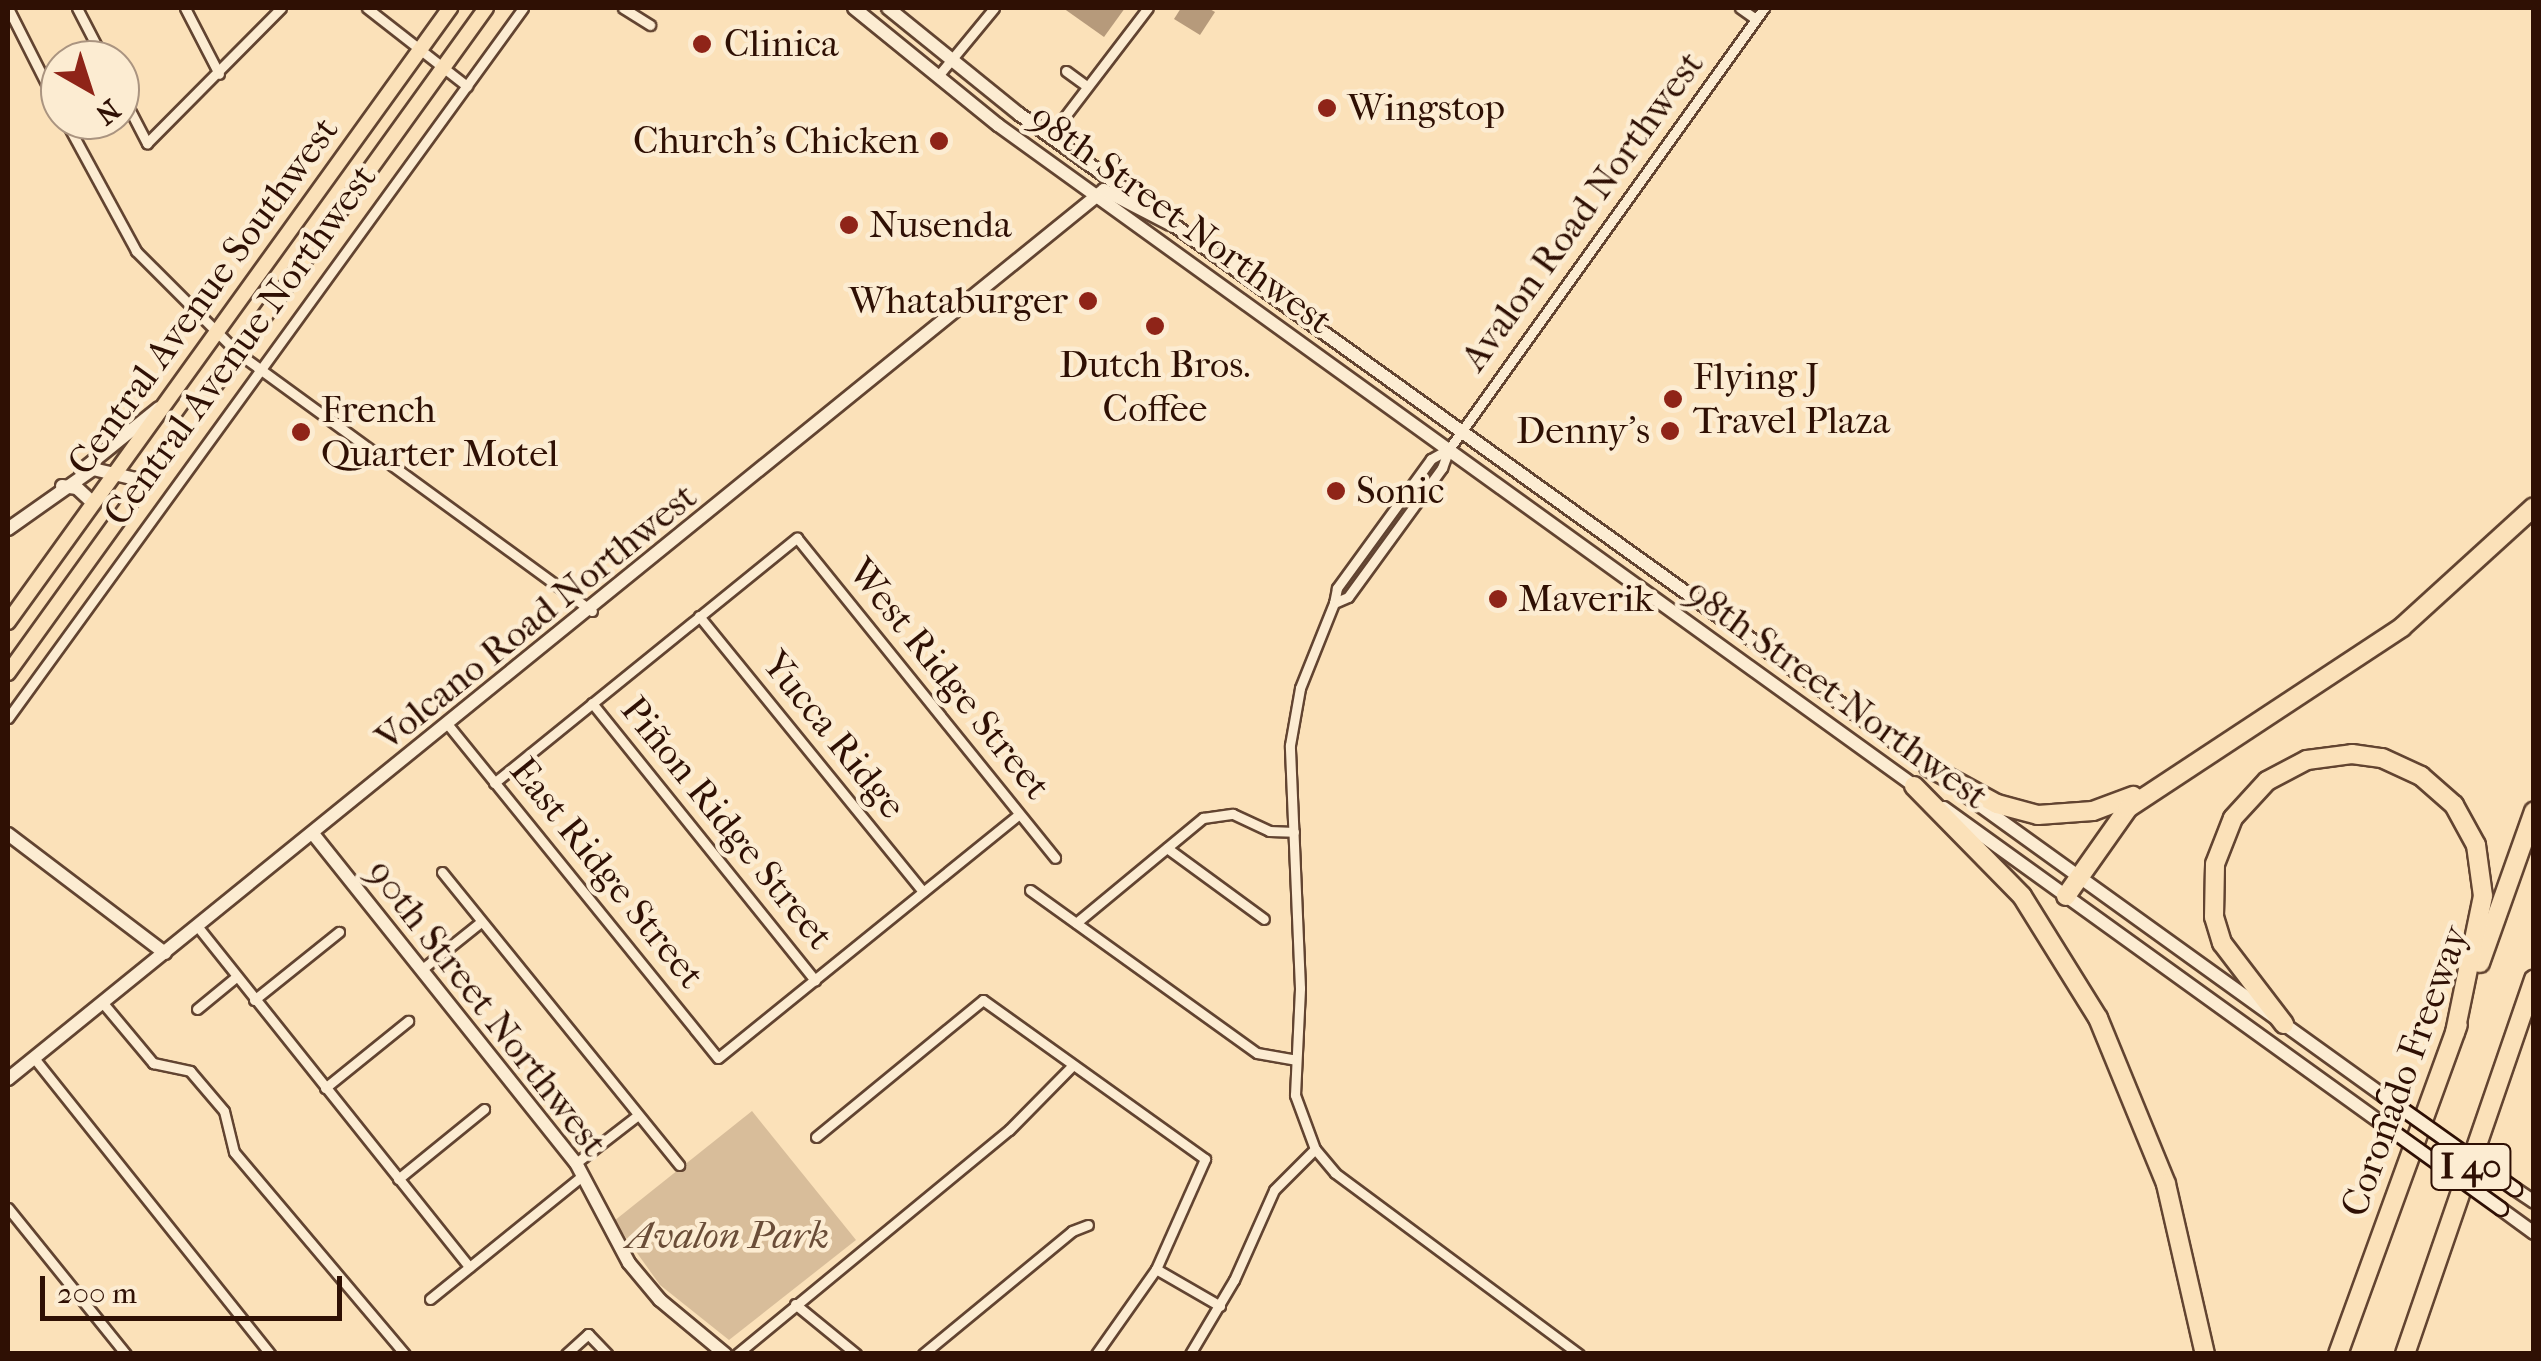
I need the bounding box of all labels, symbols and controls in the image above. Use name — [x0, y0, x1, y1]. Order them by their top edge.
place label: Clinica — [724, 21, 839, 67]
marker: Clinica — [689, 31, 715, 57]
north arrow — [40, 40, 140, 140]
street label: Avalon Road Northwest — [1451, 42, 1713, 380]
place label: Wingstop — [1347, 85, 1505, 131]
text: N — [89, 93, 127, 132]
street label: 98th Street Northwest — [1021, 94, 1341, 344]
marker: Wingstop — [1316, 97, 1338, 119]
street label: Central Avenue Southwest — [58, 108, 348, 484]
place label: Church's Chicken — [633, 118, 919, 164]
marker: Church's Chicken — [928, 130, 950, 152]
street label: Central Avenue Northwest — [94, 156, 386, 534]
place label: Nusenda — [869, 202, 1012, 248]
marker: Nusenda — [838, 214, 860, 236]
place label: Whataburger — [848, 278, 1068, 324]
marker: Whataburger — [1077, 290, 1099, 312]
marker: Dutch Bros. Coffee — [1144, 315, 1166, 337]
place label: Dutch Bros. Coffee — [1059, 342, 1251, 432]
place label: Flying J Travel Plaza — [1693, 354, 1890, 444]
place label: French Quarter Motel — [321, 387, 559, 476]
marker: Flying J Travel Plaza — [1662, 388, 1684, 410]
place label: Denny's — [1516, 408, 1650, 454]
marker: Denny's — [1659, 420, 1681, 442]
marker: French Quarter Motel — [290, 421, 312, 443]
place label: Sonic — [1356, 468, 1444, 514]
street label: Volcano Road Northwest — [366, 474, 706, 760]
marker: Sonic — [1325, 480, 1347, 502]
street label: West Ridge Street — [838, 550, 1060, 808]
street label: 98th Street Northwest — [1677, 569, 1997, 819]
place label: Maverik — [1518, 576, 1654, 622]
marker: Maverik — [1487, 588, 1509, 610]
street label: Yucca Ridge — [753, 642, 915, 828]
street label: Piñon Ridge Street — [611, 687, 843, 959]
street label: East Ridge Street — [500, 749, 714, 997]
street label: 90th Street Northwest — [357, 851, 617, 1165]
street label: Coronado Freeway — [2331, 919, 2479, 1223]
road number: I 40 — [2428, 1137, 2514, 1197]
park label: Avalon Park — [627, 1213, 829, 1259]
scale bar — [45, 1256, 348, 1318]
text: 200 m — [57, 1276, 137, 1311]

